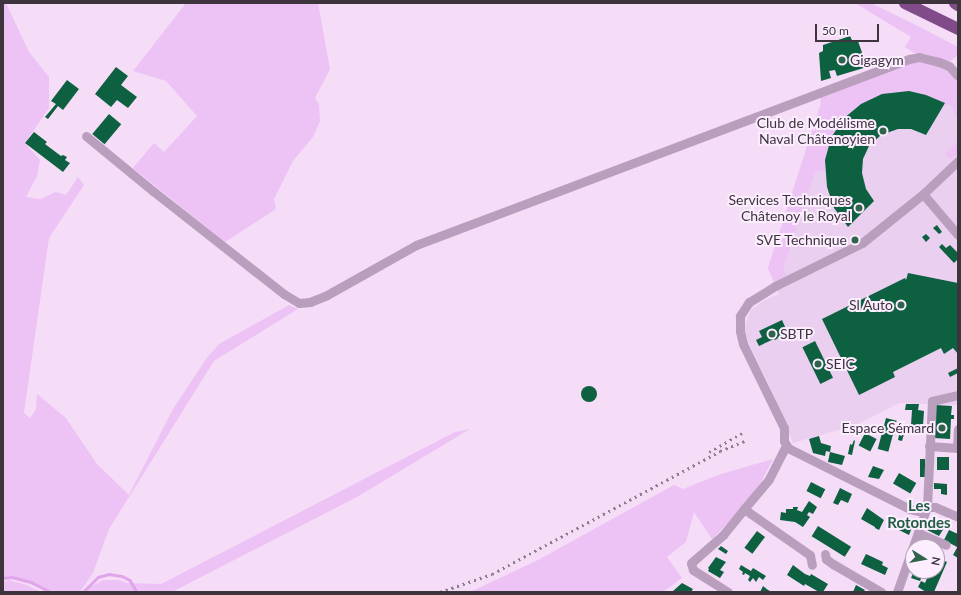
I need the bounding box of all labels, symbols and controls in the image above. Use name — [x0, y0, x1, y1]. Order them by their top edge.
scale bar — [817, 16, 881, 42]
text: 50 m — [822, 23, 849, 38]
place label: Gigagym — [850, 52, 904, 68]
marker: Gigagym — [837, 55, 847, 65]
place label: Club de Modélisme Naval Châtenoyien — [757, 115, 875, 148]
marker: Club de Modélisme Naval Châtenoyien — [878, 126, 888, 136]
place label: Services Techniques Châtenoy le Royal — [728, 192, 851, 224]
marker: Services Techniques Châtenoy le Royal — [854, 203, 864, 213]
place label: SVE Technique — [756, 232, 847, 248]
marker: SVE Technique — [850, 235, 860, 245]
place label: Sl Auto — [849, 297, 893, 313]
marker: Sl Auto — [896, 300, 906, 310]
place label: SBTP — [780, 326, 813, 342]
marker: SBTP — [767, 329, 777, 339]
place label: SEIC — [826, 356, 855, 372]
marker: SEIC — [813, 359, 823, 369]
place label: Espace Sémard — [842, 420, 934, 436]
marker: Espace Sémard — [937, 423, 947, 433]
district label: Les Rotondes — [887, 496, 951, 531]
north arrow — [905, 539, 945, 579]
text: N — [929, 556, 943, 567]

